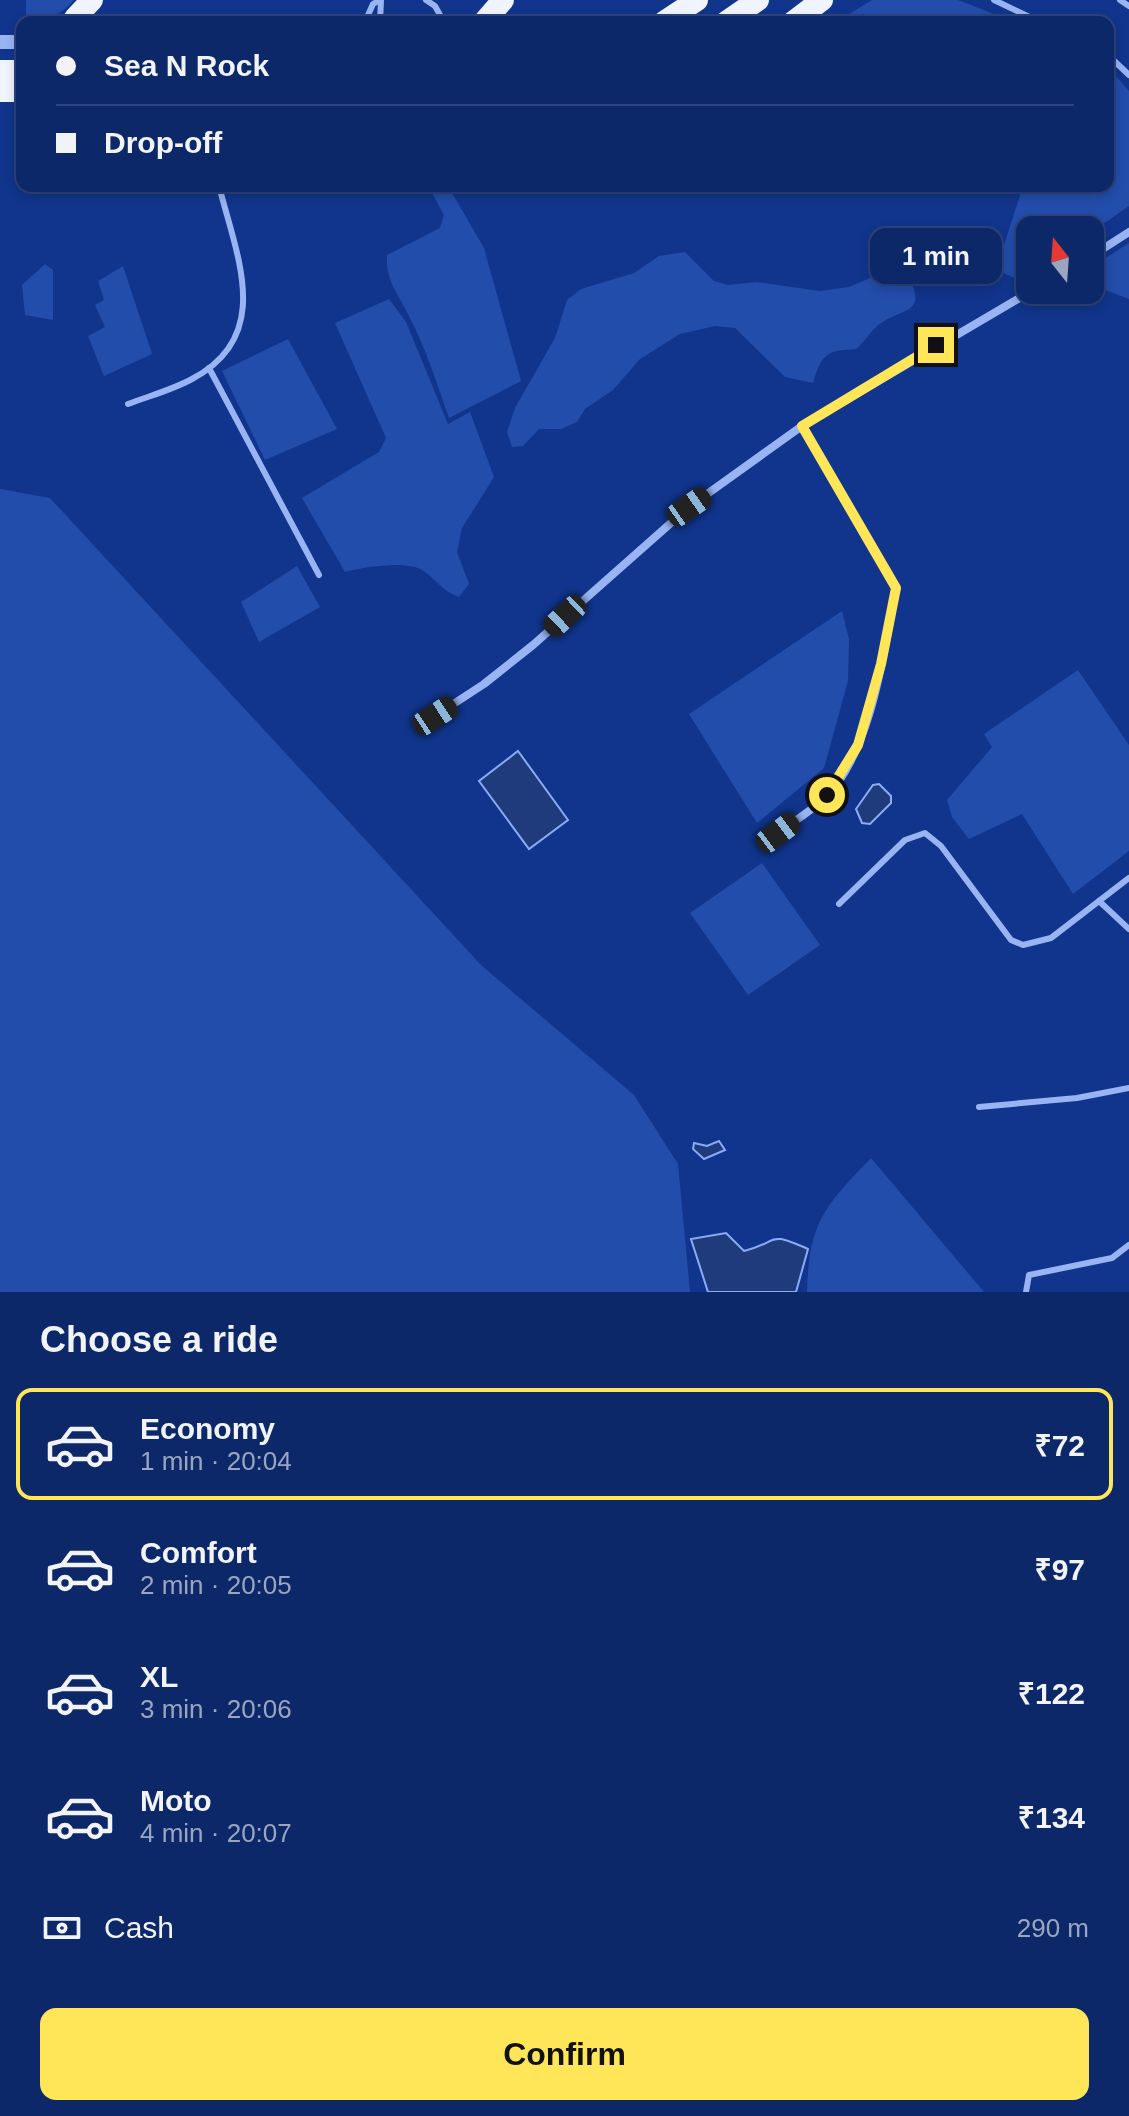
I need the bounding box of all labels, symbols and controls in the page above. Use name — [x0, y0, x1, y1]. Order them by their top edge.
text: Sea N Rock — [104, 49, 269, 82]
text: Drop-off — [104, 126, 222, 159]
north arrow — [1016, 216, 1104, 304]
map controls — [1016, 216, 1104, 304]
callout: 1 min — [870, 229, 1002, 285]
text: 1 min — [902, 241, 970, 271]
route end — [918, 327, 954, 363]
car — [662, 483, 716, 531]
car — [539, 591, 591, 641]
car — [408, 693, 462, 739]
route start — [809, 777, 845, 813]
car — [752, 809, 804, 857]
text: Choose a ride — [40, 1319, 278, 1360]
icon: car — [44, 1408, 116, 1480]
text: Economy — [140, 1412, 275, 1445]
text: ₹72 — [1034, 1429, 1085, 1462]
text: 1 min · 20:04 — [140, 1446, 292, 1476]
icon: car — [44, 1532, 116, 1604]
text: Comfort — [140, 1536, 257, 1569]
text: ₹97 — [1034, 1553, 1085, 1586]
text: 2 min · 20:05 — [140, 1570, 292, 1600]
icon: car — [44, 1656, 116, 1728]
text: XL — [140, 1660, 178, 1693]
text: ₹122 — [1018, 1677, 1085, 1710]
text: 3 min · 20:06 — [140, 1694, 292, 1724]
icon: car — [44, 1780, 116, 1852]
text: Moto — [140, 1784, 212, 1817]
text: ₹134 — [1018, 1801, 1085, 1834]
text: 4 min · 20:07 — [140, 1818, 292, 1848]
icon: cash — [40, 1906, 84, 1950]
text: Cash — [104, 1911, 174, 1944]
text: 290 m — [1017, 1913, 1089, 1943]
button: Confirm — [40, 2008, 1089, 2100]

